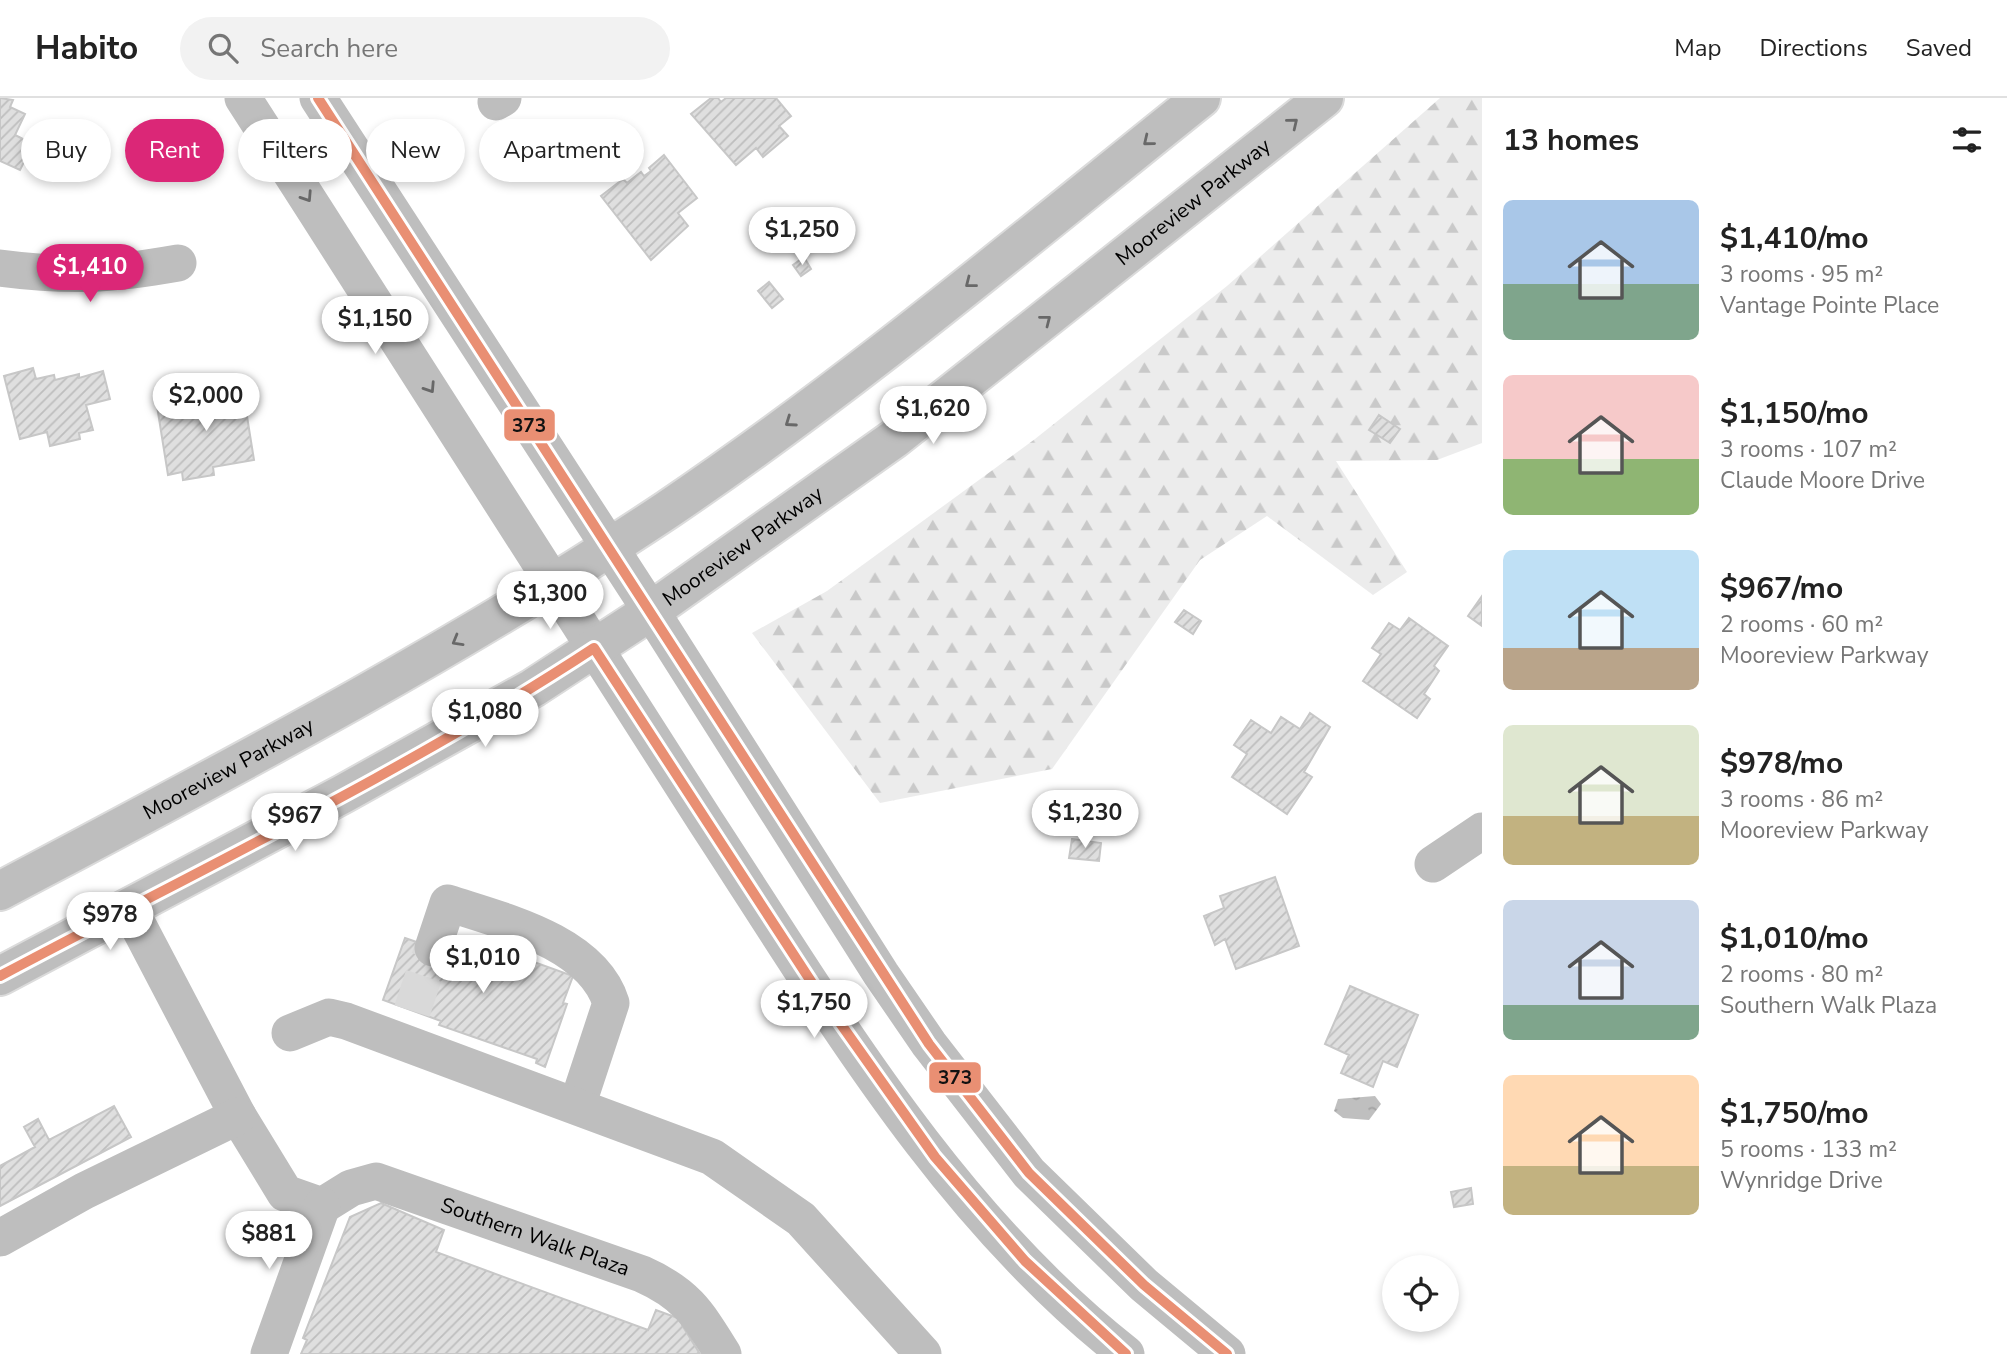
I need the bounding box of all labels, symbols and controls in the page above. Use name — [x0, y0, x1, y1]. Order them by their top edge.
search box — [180, 17, 670, 80]
text: Habito — [35, 26, 138, 71]
icon: search — [204, 29, 242, 67]
text: Search here — [260, 31, 398, 66]
text: Map — [1674, 32, 1721, 64]
text: Directions — [1759, 32, 1868, 64]
text: Saved — [1906, 32, 1972, 64]
chip: Buy — [21, 119, 111, 182]
chip: Rent — [125, 119, 224, 182]
chip: Filters — [238, 119, 352, 182]
chip: New — [366, 119, 465, 182]
chip: Apartment — [479, 119, 644, 182]
one-way arrow — [1285, 119, 1298, 131]
text: 13 homes — [1503, 120, 1639, 161]
icon: filters — [1948, 121, 1986, 159]
street label: Mooreview Parkway — [1110, 132, 1276, 272]
one-way arrow — [1143, 132, 1155, 145]
one-way arrow — [298, 189, 311, 202]
pin: $1,250 — [745, 208, 859, 267]
text: $1,250 — [765, 214, 839, 245]
text: $1,410/mo — [1720, 218, 1869, 259]
icon: home — [1559, 228, 1643, 312]
pin: $1,410 — [33, 244, 147, 304]
text: $1,410 — [53, 251, 127, 282]
text: 3 rooms · 95 m² — [1720, 259, 1883, 290]
one-way arrow — [965, 274, 977, 287]
text: Vantage Pointe Place — [1720, 290, 1939, 321]
pin: $1,150 — [318, 296, 432, 356]
text: $1,150 — [338, 303, 412, 334]
one-way arrow — [1038, 316, 1051, 329]
pin: $2,000 — [149, 374, 263, 433]
text: $2,000 — [169, 380, 243, 411]
one-way arrow — [421, 381, 434, 394]
pin: $1,620 — [876, 386, 990, 446]
text: $1,620 — [896, 393, 970, 424]
text: $1,150/mo — [1720, 393, 1869, 434]
icon: home — [1559, 403, 1643, 487]
line badge: 373 — [503, 408, 556, 442]
text: 373 — [512, 413, 546, 439]
one-way arrow — [785, 414, 798, 426]
text: 3 rooms · 107 m² — [1720, 434, 1897, 465]
text: Claude Moore Drive — [1720, 465, 1925, 496]
street label: Mooreview Parkway — [657, 480, 829, 613]
text: $967/mo — [1720, 568, 1843, 609]
pin: $1,300 — [493, 572, 607, 631]
text: $1,300 — [513, 578, 587, 609]
icon: home — [1559, 578, 1643, 662]
text: 2 rooms · 60 m² — [1720, 609, 1883, 640]
one-way arrow — [452, 633, 464, 646]
text: Mooreview Parkway — [1720, 640, 1929, 671]
pin: $1,080 — [428, 690, 542, 749]
text: $1,080 — [448, 696, 522, 727]
street label: Mooreview Parkway — [138, 711, 319, 827]
text: $978/mo — [1720, 743, 1843, 784]
icon: home — [1559, 753, 1643, 837]
text: 3 rooms · 86 m² — [1720, 784, 1883, 815]
pin: $1,230 — [1028, 790, 1142, 850]
pin: $967 — [254, 794, 336, 853]
text: $1,230 — [1048, 797, 1122, 828]
text: $967 — [267, 800, 323, 831]
text: Mooreview Parkway — [1720, 815, 1929, 846]
pin: $978 — [69, 892, 151, 952]
text: $978 — [82, 899, 138, 930]
text: $1,010/mo — [1720, 918, 1869, 959]
icon: home — [1559, 928, 1643, 1012]
pin: $1,010 — [426, 936, 540, 995]
text: $1,010 — [446, 942, 520, 973]
text: 2 rooms · 80 m² — [1720, 959, 1883, 990]
pin: $1,750 — [757, 981, 871, 1040]
text: $1,750 — [777, 987, 851, 1018]
text: Southern Walk Plaza — [1720, 990, 1937, 1021]
line badge: 373 — [928, 1061, 982, 1094]
text: 373 — [938, 1065, 972, 1091]
text: $1,750/mo — [1720, 1093, 1869, 1134]
icon: home — [1559, 1103, 1643, 1187]
text: 5 rooms · 133 m² — [1720, 1134, 1897, 1165]
text: Wynridge Drive — [1720, 1165, 1883, 1196]
street label: Southern Walk Plaza — [437, 1191, 633, 1283]
pin: $881 — [228, 1212, 310, 1271]
text: $881 — [241, 1218, 297, 1249]
map controls — [1382, 1255, 1459, 1332]
button: locate — [1382, 1255, 1459, 1332]

